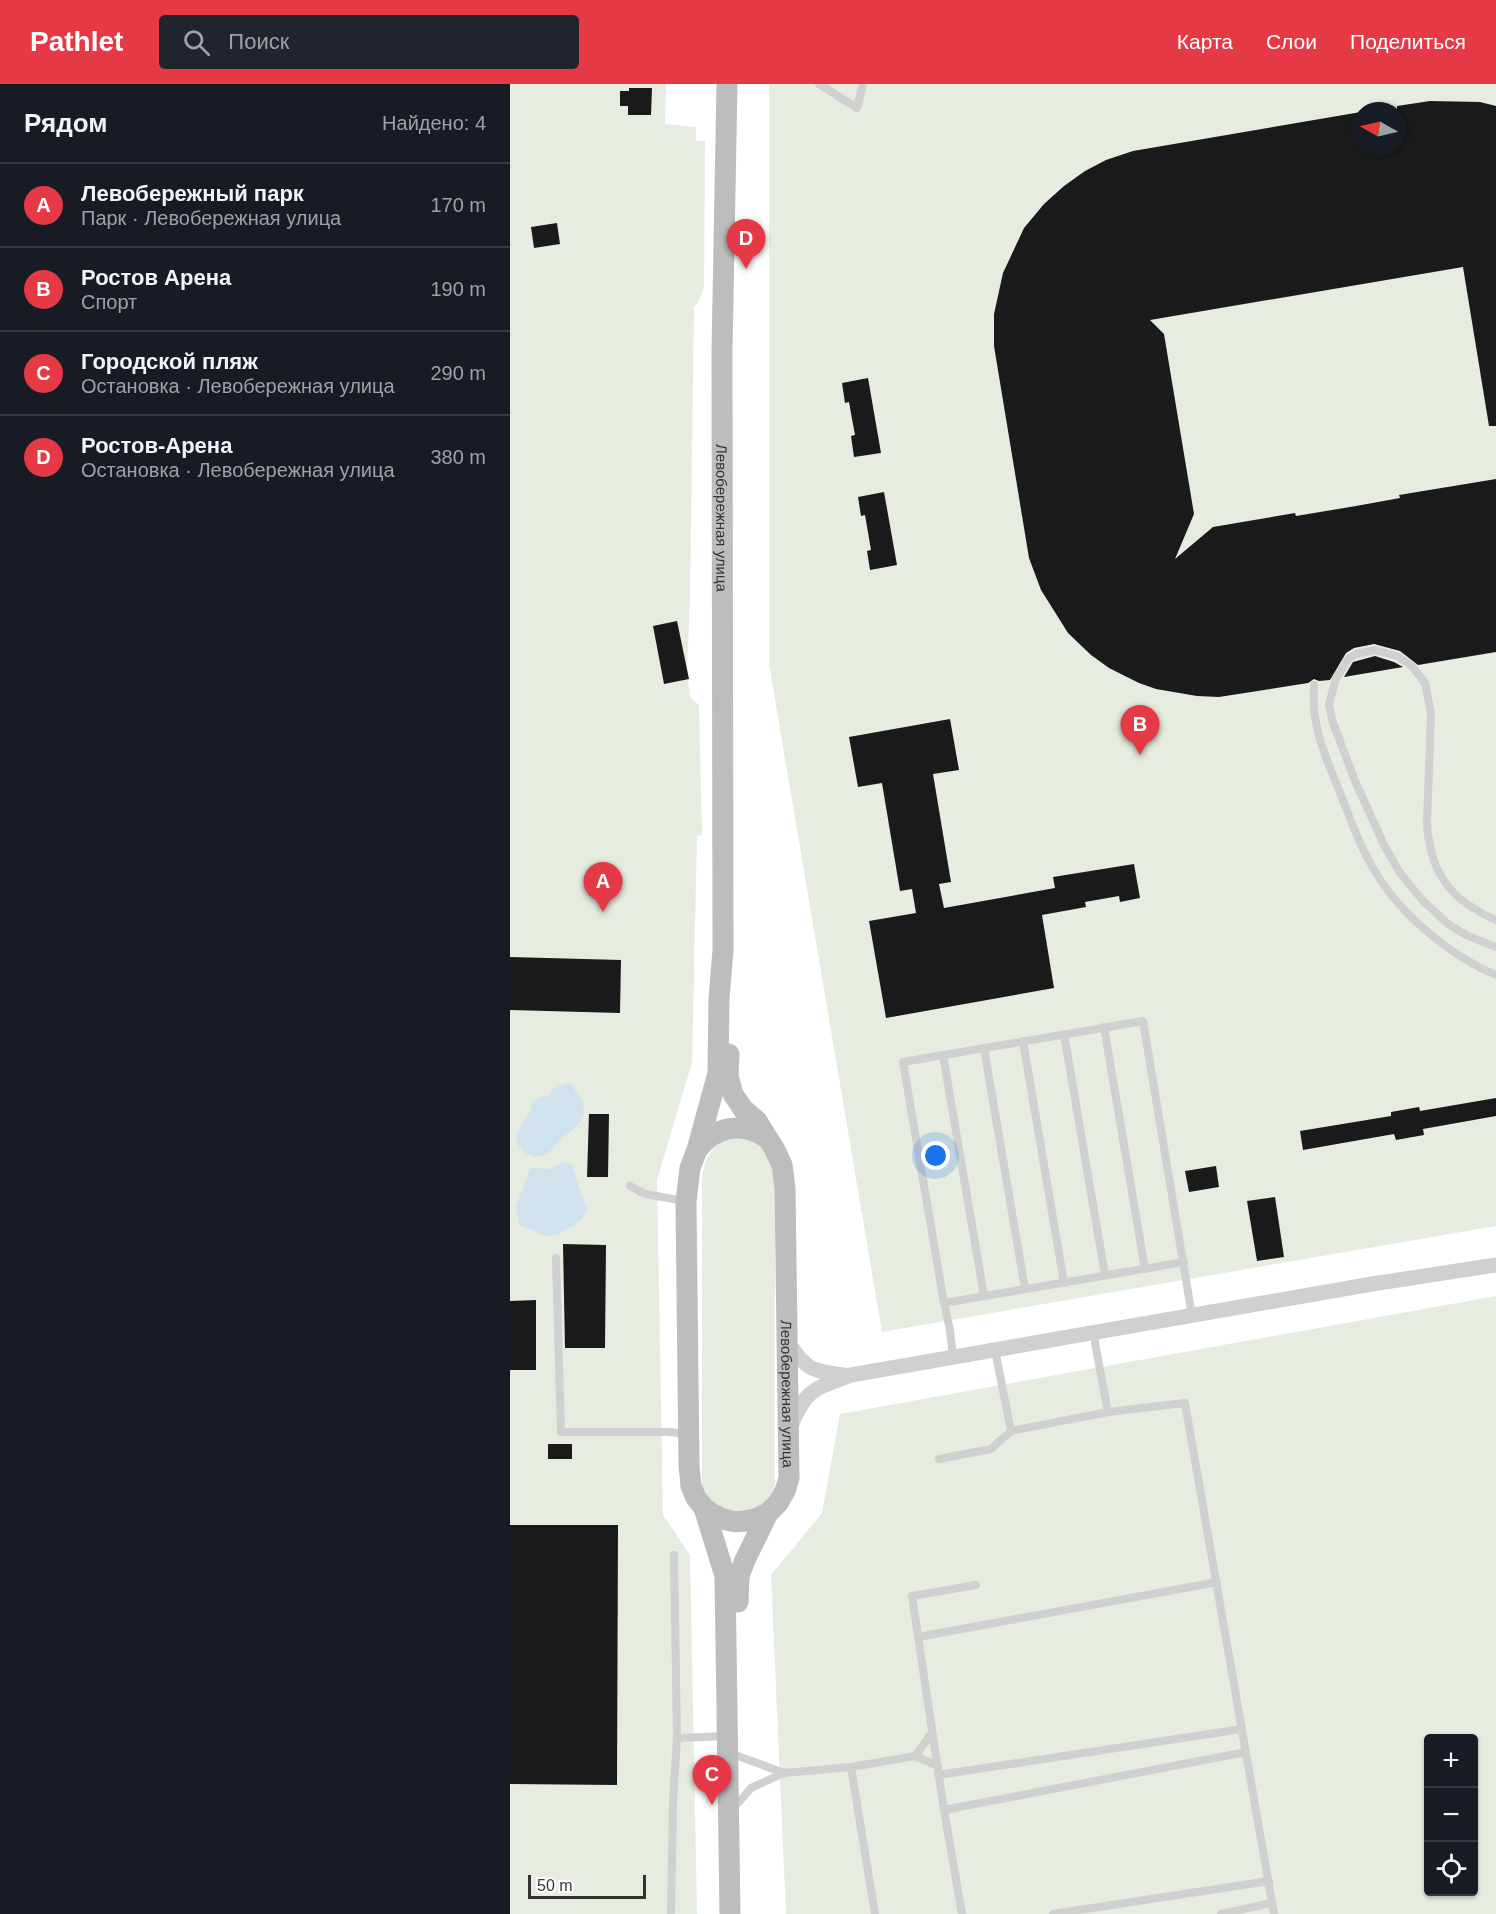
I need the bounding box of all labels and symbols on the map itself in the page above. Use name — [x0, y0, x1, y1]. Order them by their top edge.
north arrow — [1352, 102, 1406, 156]
pin: D — [726, 220, 766, 269]
street label: Левобережная улица — [714, 444, 731, 593]
pin: B — [1120, 706, 1160, 755]
pin: A — [584, 862, 622, 912]
your location — [921, 1141, 950, 1170]
street label: Левобережная улица — [778, 1320, 797, 1469]
pin: C — [692, 1756, 732, 1805]
scale bar — [528, 1872, 646, 1900]

